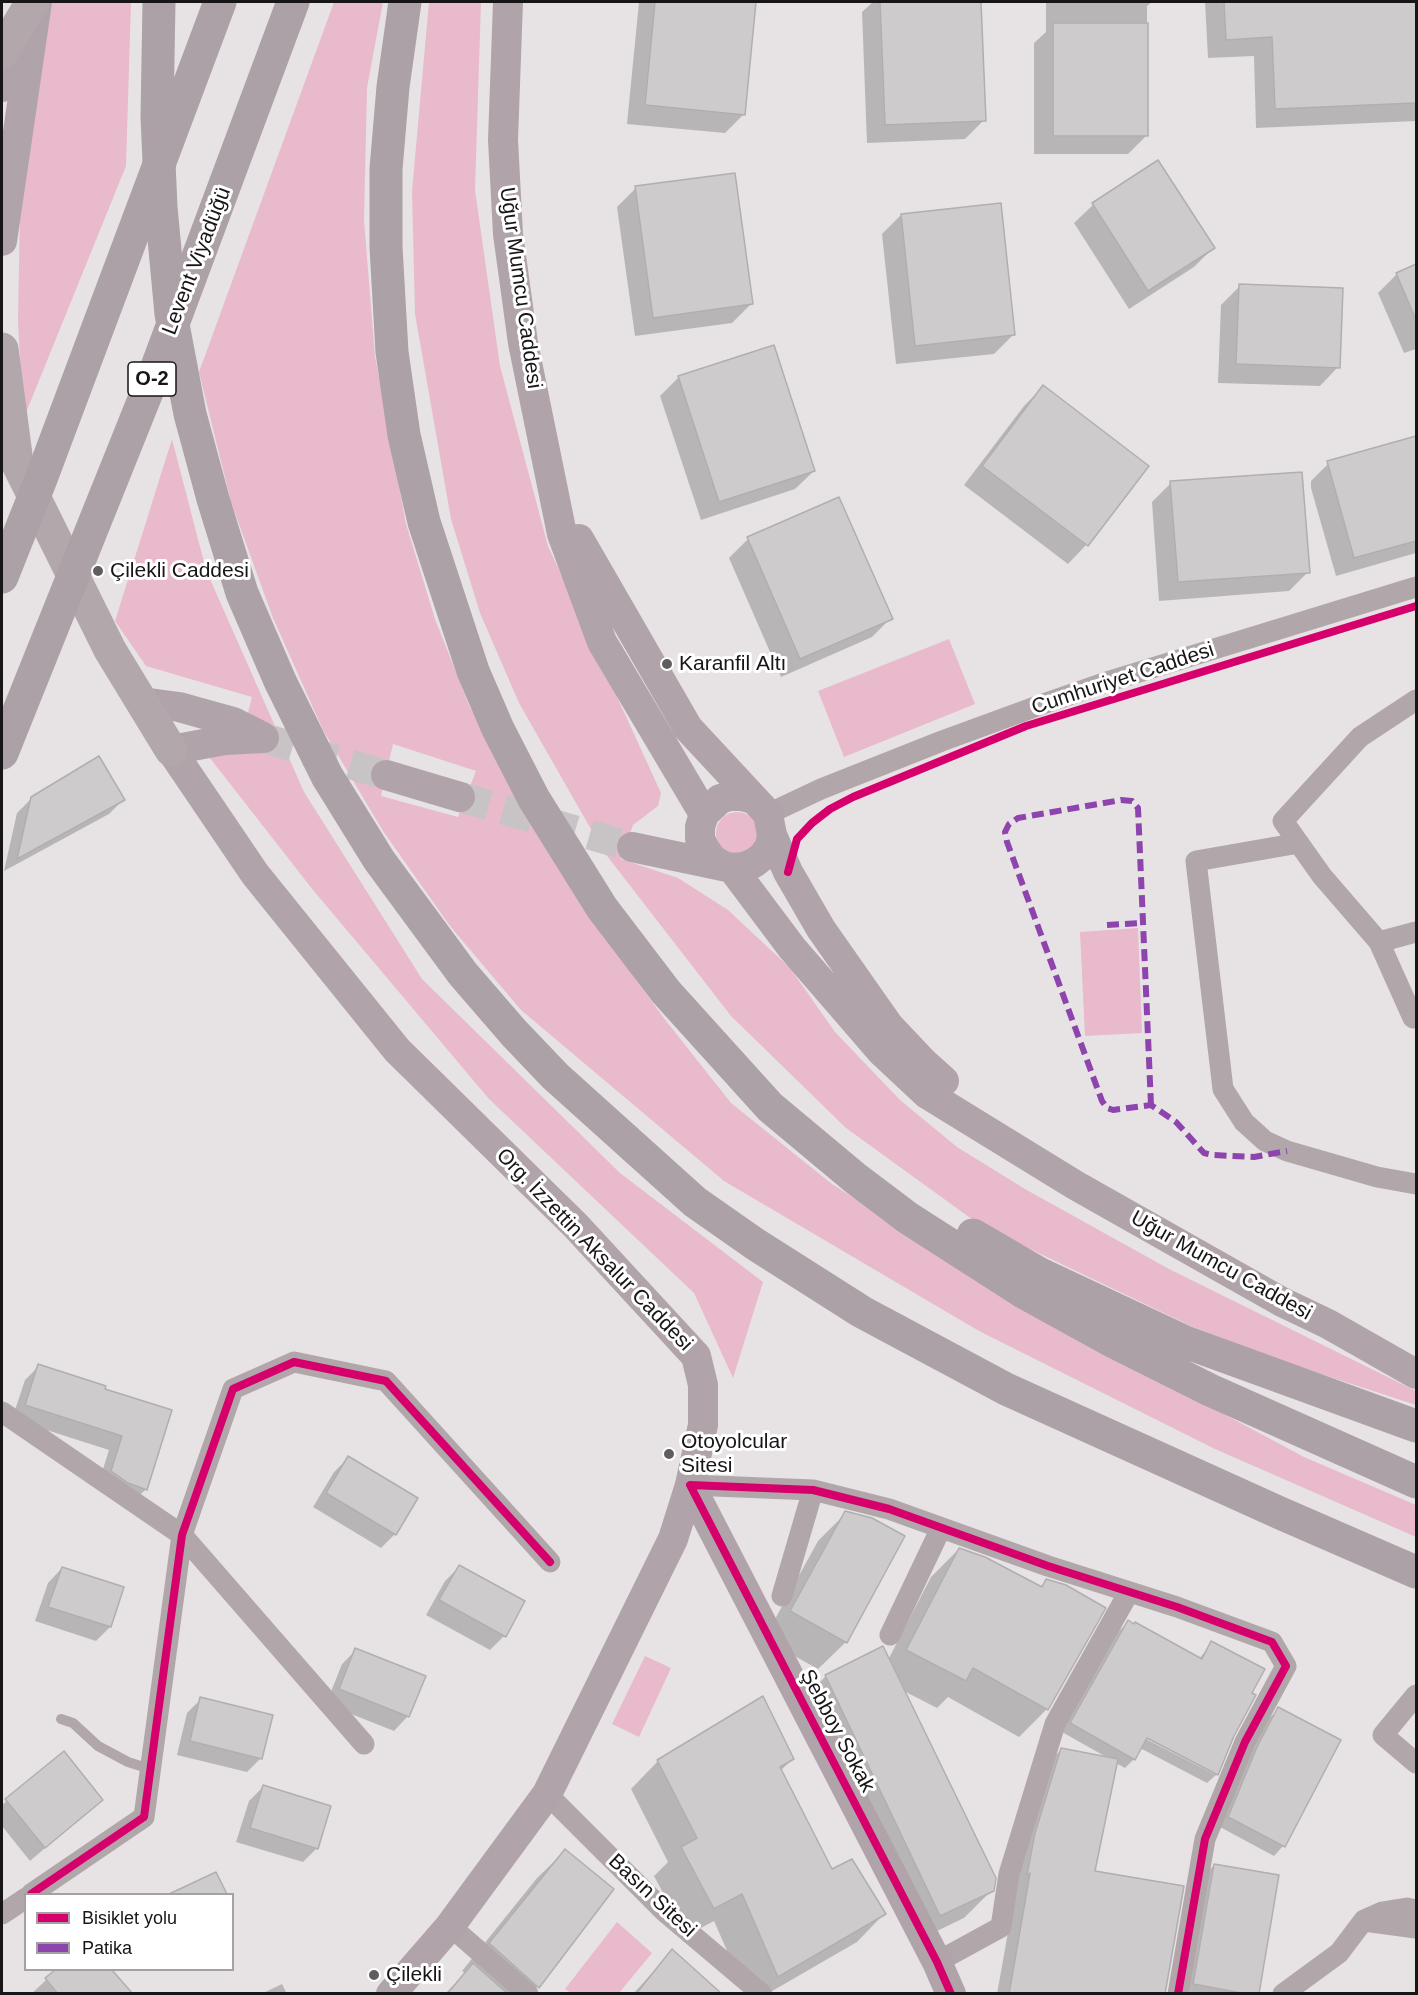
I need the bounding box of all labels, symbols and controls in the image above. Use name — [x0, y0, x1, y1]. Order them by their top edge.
street label: Levent Viyadüğü — [157, 184, 237, 338]
street label: Uğur Mumcu Caddesi — [493, 186, 547, 390]
road number: O-2 — [128, 362, 176, 396]
place label: Çilekli Caddesi — [110, 558, 249, 584]
marker: Çilekli Caddesi — [91, 564, 105, 578]
street label: Cumhuriyet Caddesi — [1029, 638, 1217, 720]
place label: Karanfil Altı — [679, 651, 786, 677]
marker: Karanfil Altı — [660, 657, 674, 671]
street label: Org. İzzettin Aksalur Caddesi — [490, 1143, 698, 1357]
street label: Uğur Mumcu Caddesi — [1126, 1206, 1316, 1326]
place label: Otoyolcular Sitesi — [681, 1429, 787, 1479]
marker: Otoyolcular Sitesi — [662, 1447, 676, 1461]
street label: Şebboy Sokak — [794, 1665, 880, 1797]
street label: Basın Sitesi — [603, 1849, 701, 1943]
legend — [24, 1893, 234, 1971]
text: Bisiklet yolu — [82, 1908, 177, 1928]
text: Patika — [82, 1938, 132, 1958]
place label: Çilekli — [386, 1962, 442, 1988]
marker: Çilekli — [367, 1968, 381, 1982]

